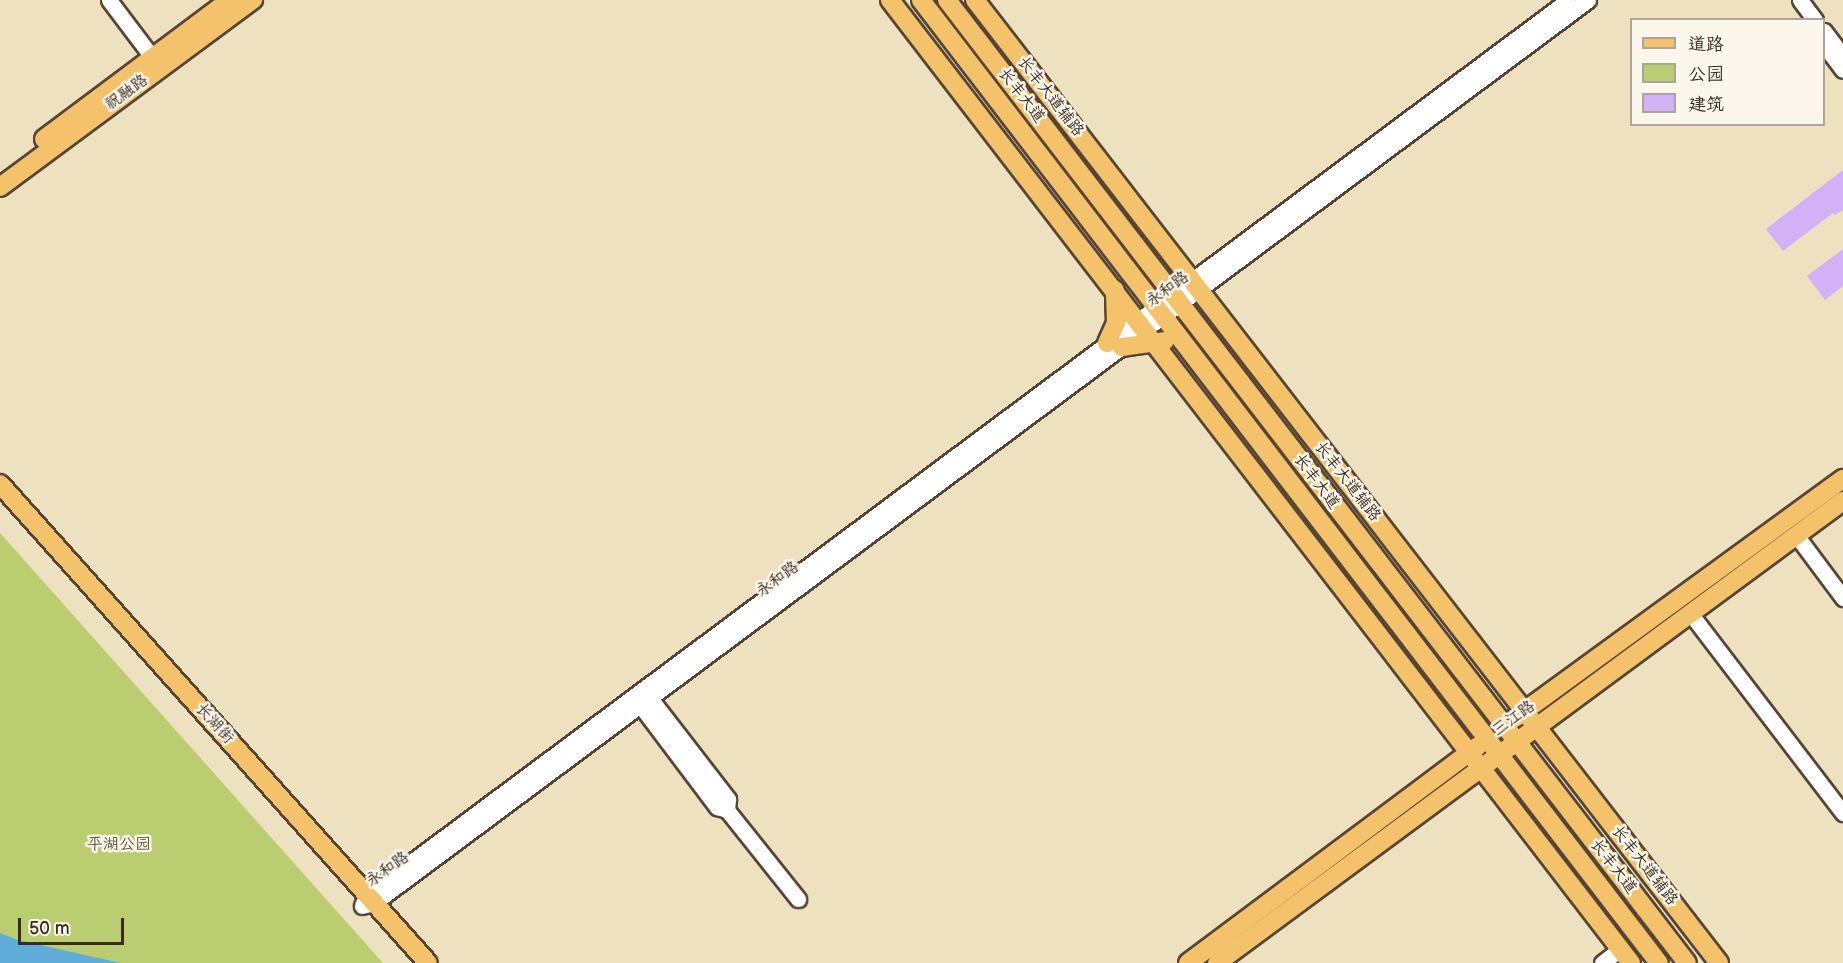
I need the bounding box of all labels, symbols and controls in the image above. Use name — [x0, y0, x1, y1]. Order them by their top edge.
legend — [1630, 18, 1825, 126]
text: 道路 — [1688, 34, 1724, 55]
street label: 长丰大道辅路 — [1013, 53, 1087, 141]
text: 公园 — [1688, 64, 1724, 85]
street label: 长丰大道 — [994, 65, 1048, 127]
street label: 祝融路 — [102, 71, 152, 115]
text: 建筑 — [1688, 94, 1724, 115]
street label: 永和路 — [1143, 268, 1193, 312]
street label: 长丰大道辅路 — [1310, 438, 1384, 526]
street label: 长丰大道 — [1289, 451, 1343, 513]
street label: 永和路 — [753, 558, 803, 602]
street label: 三江路 — [1489, 697, 1539, 741]
street label: 长湖街 — [191, 700, 237, 748]
street label: 长丰大道辅路 — [1607, 822, 1681, 910]
park label: 平湖公园 — [87, 835, 151, 855]
street label: 长丰大道 — [1586, 836, 1640, 898]
street label: 永和路 — [363, 848, 413, 892]
scale bar — [21, 906, 128, 944]
text: 50 m — [29, 918, 70, 939]

